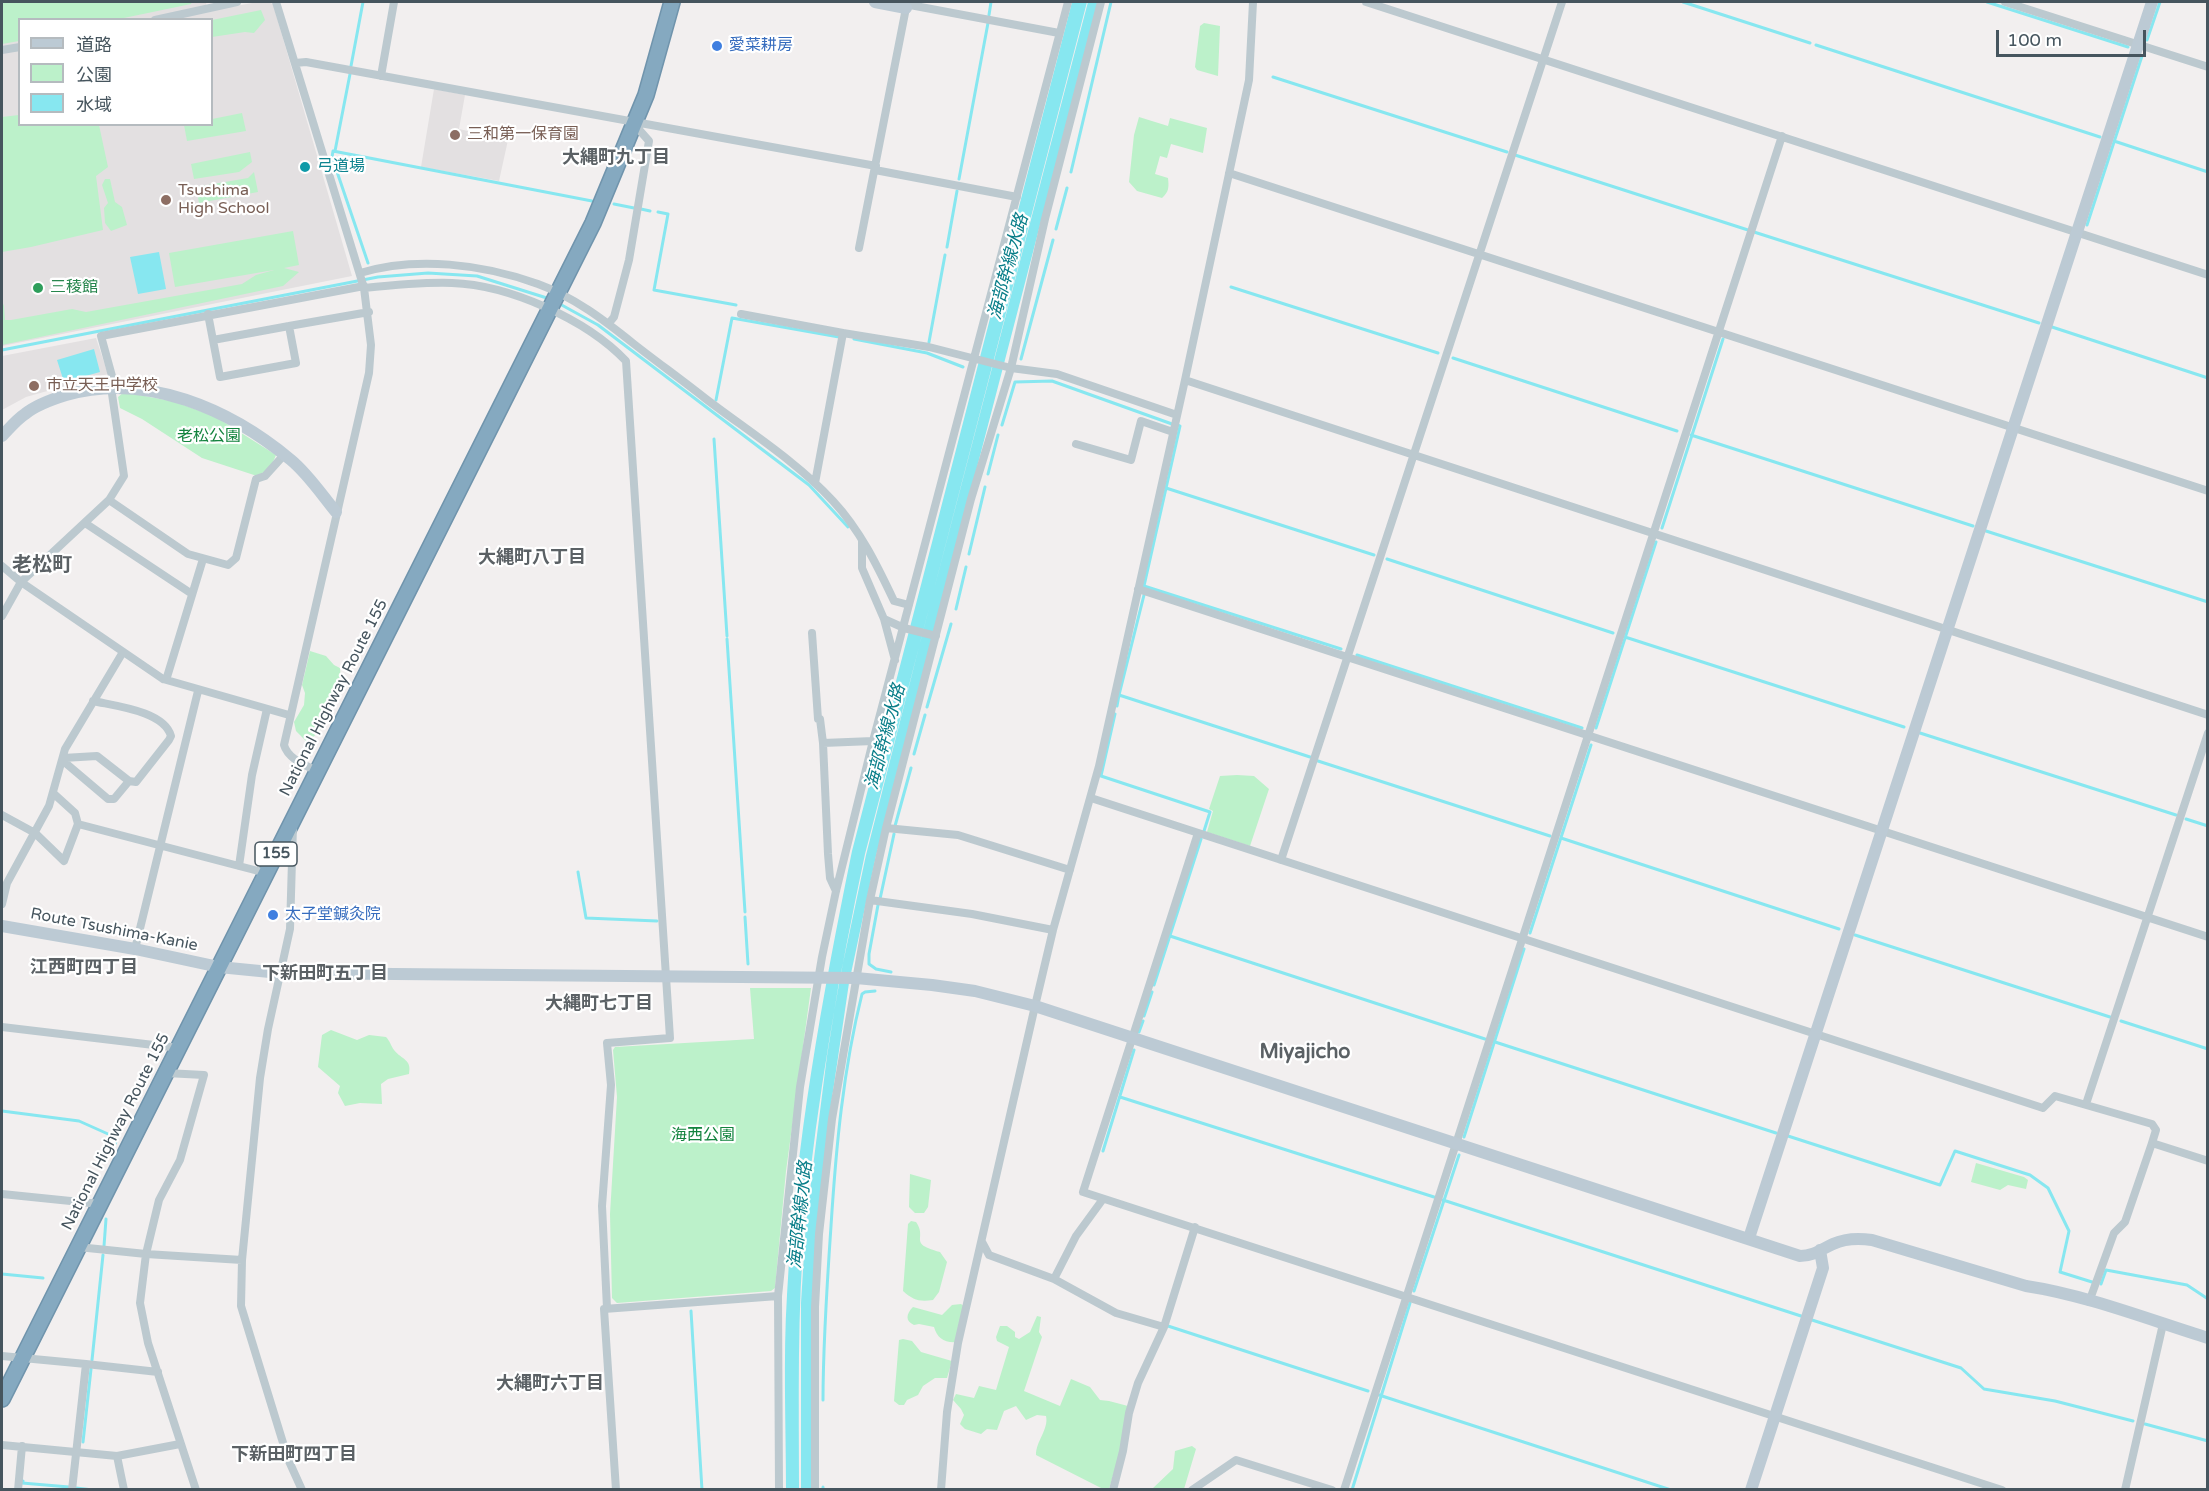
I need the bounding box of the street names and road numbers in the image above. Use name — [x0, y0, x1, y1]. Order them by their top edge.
street label: National Highway Route 155 — [276, 596, 392, 800]
road number: 155 — [255, 842, 297, 866]
street label: Route Tsushima-Kanie — [29, 904, 199, 956]
street label: National Highway Route 155 — [58, 1030, 174, 1234]

